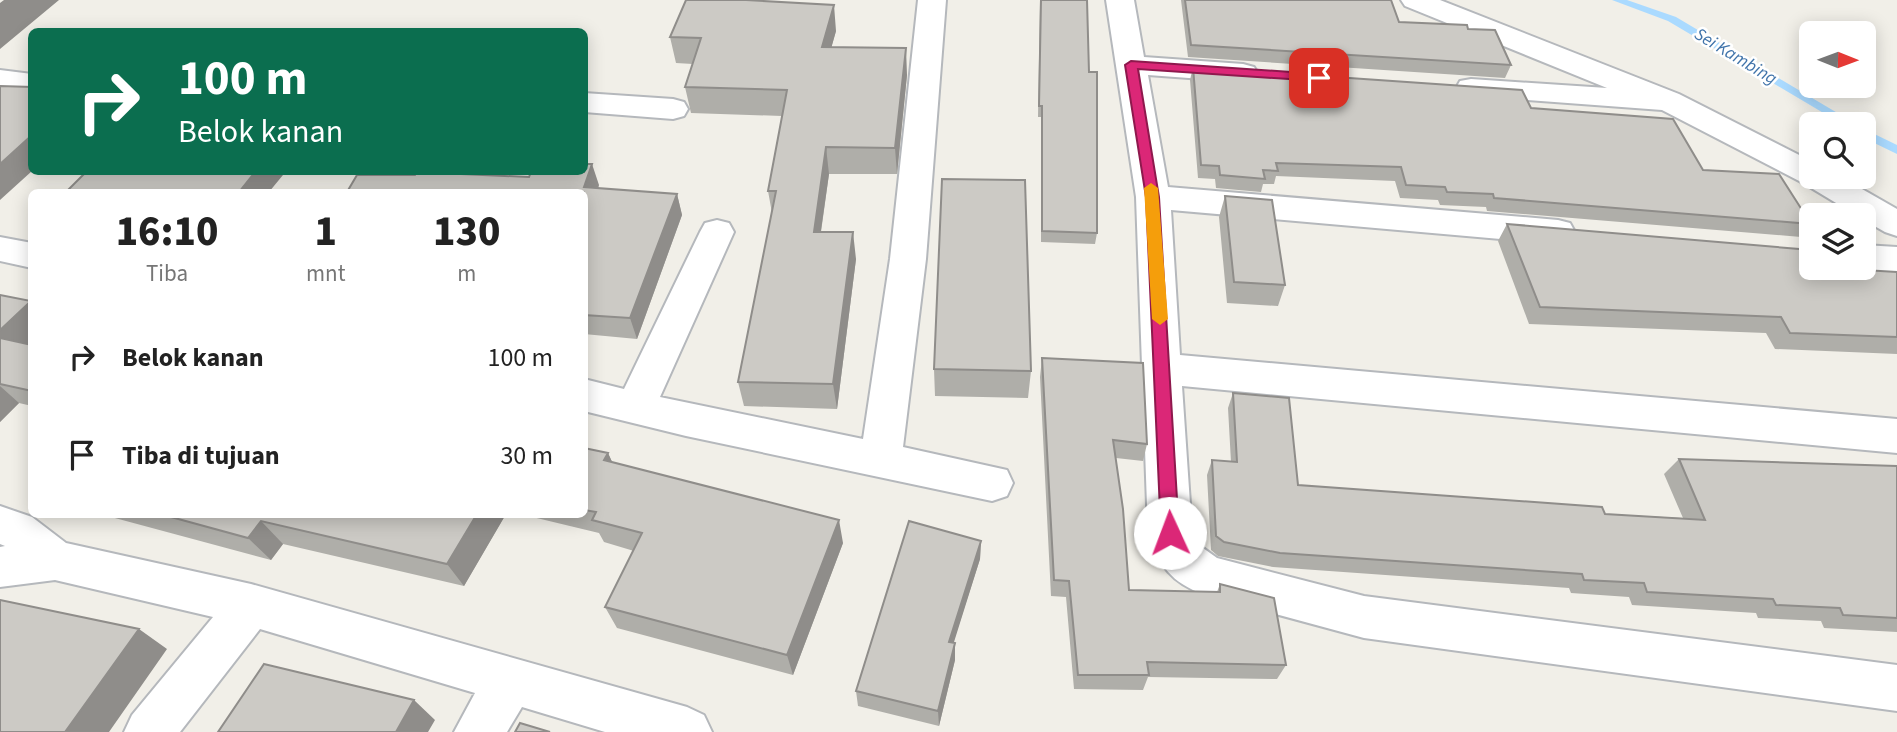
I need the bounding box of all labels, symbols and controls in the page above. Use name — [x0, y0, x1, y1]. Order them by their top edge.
north arrow — [1799, 21, 1876, 98]
map controls — [1799, 21, 1876, 280]
water label: Sei Kambing — [1690, 22, 1782, 91]
text: 100 m — [178, 44, 307, 114]
pin — [1289, 48, 1349, 108]
icon: right — [63, 56, 154, 147]
icon: arrive — [1300, 59, 1338, 97]
text: Belok kanan — [178, 109, 343, 155]
button: search — [1799, 112, 1876, 189]
text: 16:10 — [116, 202, 218, 262]
text: 1 — [314, 202, 337, 262]
text: 130 — [433, 202, 500, 262]
button: layers — [1799, 203, 1876, 280]
text: Tiba — [146, 257, 188, 290]
text: mnt — [306, 257, 345, 290]
text: m — [457, 257, 476, 290]
icon: right — [63, 338, 101, 376]
text: Belok kanan — [122, 339, 264, 376]
text: 100 m — [487, 339, 553, 376]
icon: arrive — [63, 436, 101, 474]
text: Tiba di tujuan — [122, 437, 280, 474]
text: 30 m — [500, 437, 553, 474]
position arrow — [1133, 496, 1207, 570]

